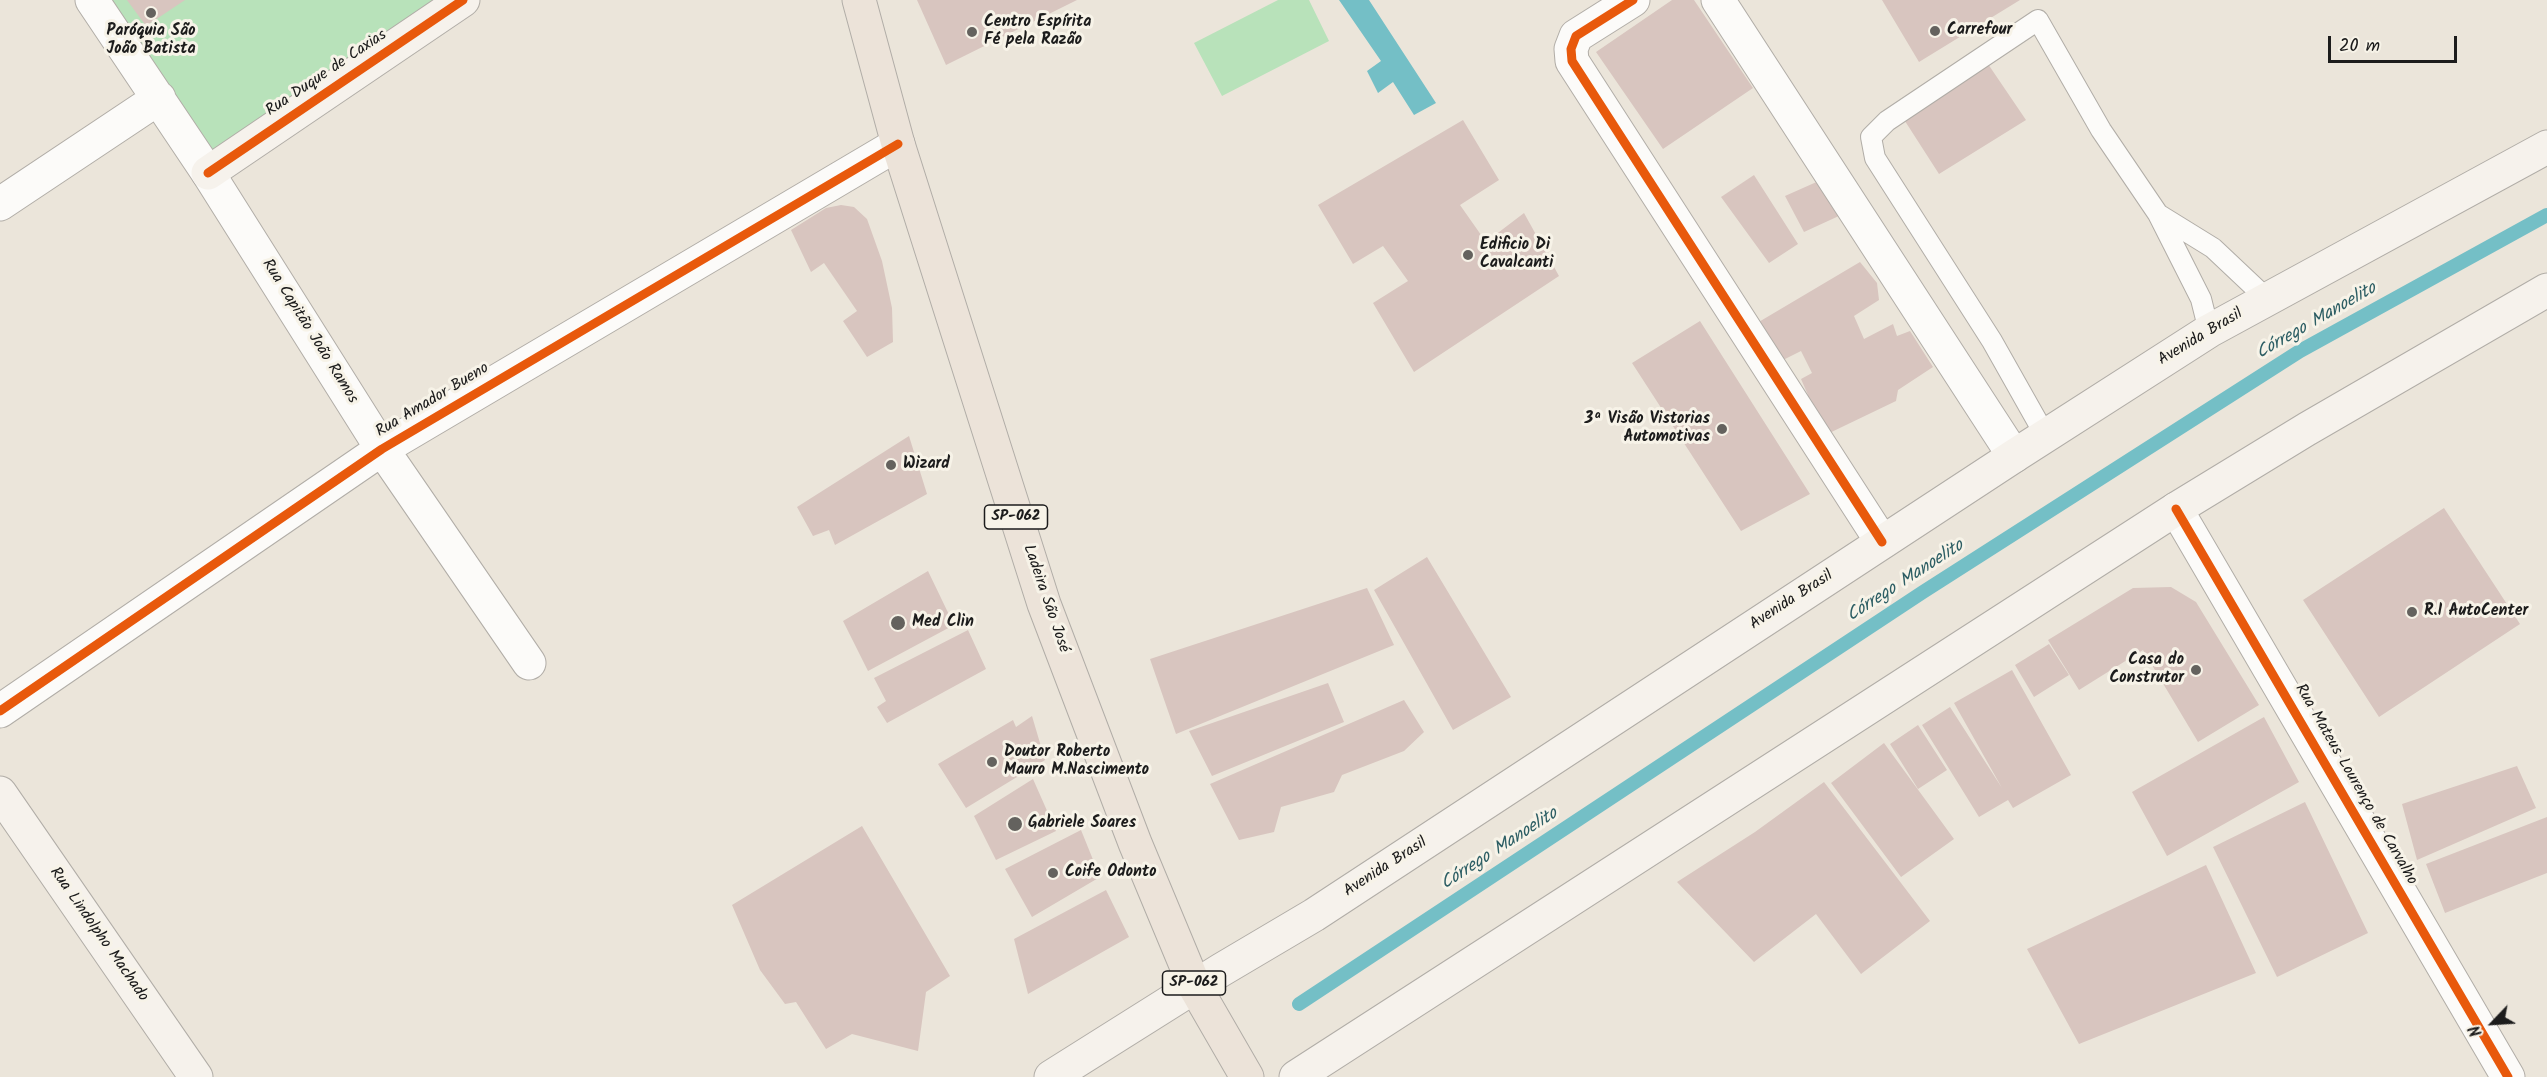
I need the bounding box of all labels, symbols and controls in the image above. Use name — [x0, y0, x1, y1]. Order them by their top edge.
marker: Paróquia São João Batista — [144, 6, 158, 20]
place label: Centro Espírita Fé pela Razão — [984, 13, 1091, 51]
place label: Carrefour — [1947, 21, 2012, 41]
place label: Paróquia São João Batista — [106, 22, 196, 60]
marker: Carrefour — [1928, 24, 1942, 38]
scale bar — [2331, 24, 2460, 62]
marker: Centro Espírita Fé pela Razão — [965, 25, 979, 39]
street label: Rua Duque de Caxias — [263, 26, 391, 122]
text: 20 m — [2339, 32, 2380, 61]
place label: Edificio Di Cavalcanti — [1480, 236, 1553, 274]
marker: Edificio Di Cavalcanti — [1461, 248, 1475, 262]
street label: Rua Capitão João Ramos — [257, 256, 361, 408]
water label: Córrego Manoelito — [2253, 279, 2381, 365]
street label: Avenida Brasil — [2155, 305, 2247, 371]
street label: Rua Amador Bueno — [373, 360, 493, 442]
place label: 3ª Visão Vistorias Automotivas — [1584, 410, 1710, 448]
marker: 3ª Visão Vistorias Automotivas — [1715, 422, 1729, 436]
place label: Wizard — [903, 455, 950, 475]
marker: Wizard — [884, 458, 898, 472]
road number: SP-062 — [984, 505, 1048, 529]
water label: Córrego Manoelito — [1843, 536, 1969, 628]
street label: Ladeira São José — [1018, 543, 1072, 655]
street label: Avenida Brasil — [1747, 567, 1837, 635]
place label: R.I AutoCenter — [2424, 602, 2528, 622]
marker: R.I AutoCenter — [2405, 605, 2419, 619]
place label: Med Clin — [912, 613, 974, 633]
marker: Med Clin — [889, 614, 907, 632]
place label: Casa do Construtor — [2109, 651, 2184, 689]
marker: Casa do Construtor — [2189, 663, 2203, 677]
street label: Rua Mateus Lourenço de Carvalho — [2289, 681, 2421, 889]
place label: Doutor Roberto Mauro M.Nascimento — [1004, 743, 1149, 781]
marker: Doutor Roberto Mauro M.Nascimento — [985, 755, 999, 769]
water label: Córrego Manoelito — [1437, 804, 1563, 896]
place label: Gabriele Soares — [1028, 814, 1136, 834]
marker: Gabriele Soares — [1006, 815, 1024, 833]
street label: Avenida Brasil — [1341, 834, 1431, 902]
place label: Coife Odonto — [1065, 863, 1156, 883]
street label: Rua Lindolpho Machado — [44, 864, 152, 1006]
marker: Coife Odonto — [1046, 866, 1060, 880]
road number: SP-062 — [1162, 971, 1226, 995]
north arrow — [2463, 993, 2523, 1053]
text: N — [2463, 1021, 2490, 1041]

